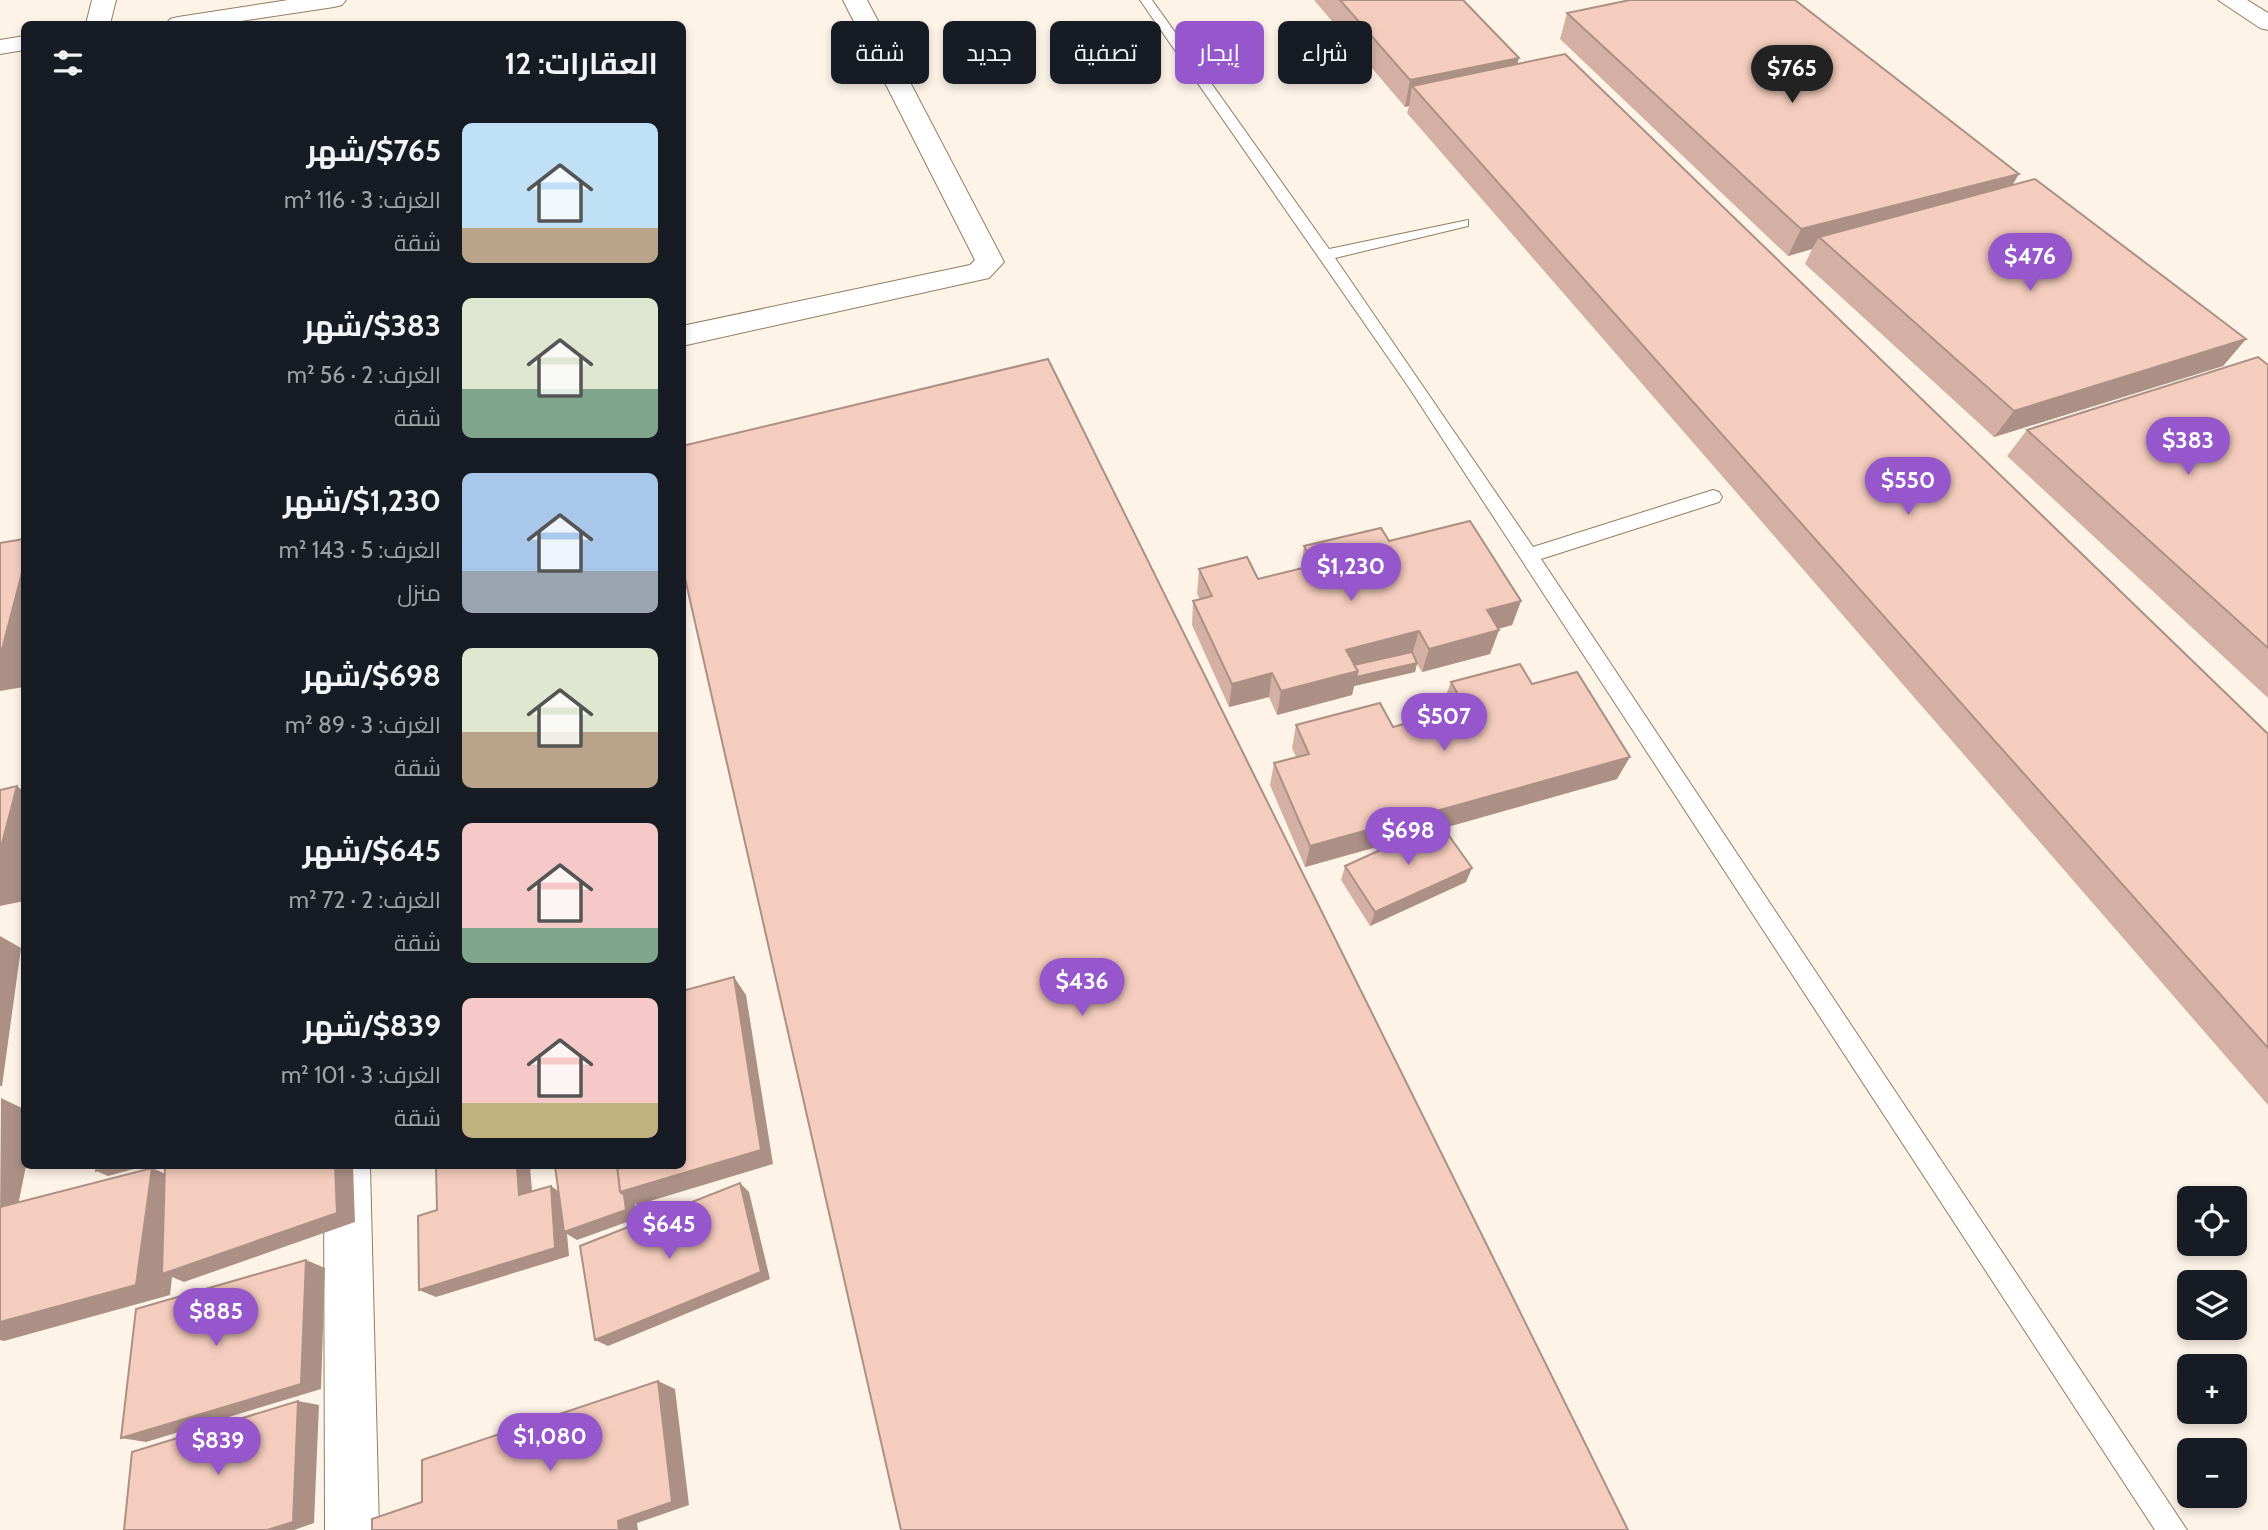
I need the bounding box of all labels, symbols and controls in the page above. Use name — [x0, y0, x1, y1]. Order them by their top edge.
chip: شقة — [831, 21, 929, 84]
chip: جديد — [943, 21, 1036, 84]
chip: تصفية — [1050, 21, 1161, 84]
chip: إيجار — [1175, 21, 1264, 84]
chip: شراء — [1278, 21, 1372, 84]
icon: filters — [49, 44, 87, 82]
text: العقارات: 12 — [504, 45, 658, 82]
pin: $765 — [1751, 46, 1833, 105]
text: $765 — [1767, 54, 1817, 82]
text: $765/شهر — [307, 132, 441, 169]
icon: home — [518, 151, 602, 235]
text: الغرف: 3 · 116 m² — [284, 186, 441, 214]
text: شقة — [394, 229, 441, 257]
pin: $476 — [1989, 233, 2071, 293]
text: $476 — [2004, 242, 2056, 270]
text: $383/شهر — [304, 307, 441, 344]
icon: home — [518, 326, 602, 410]
text: الغرف: 2 · 56 m² — [287, 361, 441, 389]
text: شقة — [394, 404, 441, 432]
pin: $383 — [2147, 418, 2229, 477]
text: $383 — [2162, 426, 2214, 454]
pin: $550 — [1867, 458, 1949, 517]
text: $550 — [1881, 466, 1935, 494]
text: $1,230/شهر — [283, 482, 441, 519]
icon: home — [518, 501, 602, 585]
text: الغرف: 5 · 143 m² — [279, 536, 441, 564]
pin: $1,230 — [1294, 544, 1408, 603]
text: $1,230 — [1317, 552, 1385, 580]
text: منزل — [397, 579, 441, 607]
text: $698/شهر — [302, 657, 441, 694]
icon: home — [518, 676, 602, 760]
pin: $507 — [1403, 694, 1485, 753]
text: $507 — [1417, 702, 1471, 730]
text: الغرف: 3 · 89 m² — [285, 711, 441, 739]
text: شقة — [394, 754, 441, 782]
pin: $698 — [1367, 808, 1449, 867]
text: $698 — [1381, 816, 1435, 844]
text: $645/شهر — [303, 832, 441, 869]
icon: home — [518, 851, 602, 935]
text: الغرف: 2 · 72 m² — [289, 886, 441, 914]
text: شقة — [394, 929, 441, 957]
pin: $436 — [1041, 958, 1123, 1018]
text: $436 — [1056, 967, 1108, 995]
text: $839/شهر — [303, 1007, 441, 1044]
icon: home — [518, 1026, 602, 1110]
text: الغرف: 3 · 101 m² — [281, 1061, 441, 1089]
text: شقة — [394, 1104, 441, 1132]
map controls — [2177, 1186, 2247, 1508]
button: locate — [2177, 1186, 2247, 1256]
pin: $645 — [628, 1202, 710, 1261]
text: $645 — [643, 1210, 695, 1238]
button: layers — [2177, 1270, 2247, 1340]
pin: $885 — [175, 1288, 257, 1348]
text: $885 — [189, 1297, 243, 1325]
button: + — [2177, 1354, 2247, 1424]
pin: $1,080 — [493, 1414, 607, 1473]
pin: $839 — [177, 1418, 259, 1477]
text: $1,080 — [513, 1422, 587, 1450]
text: $839 — [192, 1426, 244, 1454]
button: − — [2177, 1438, 2247, 1508]

